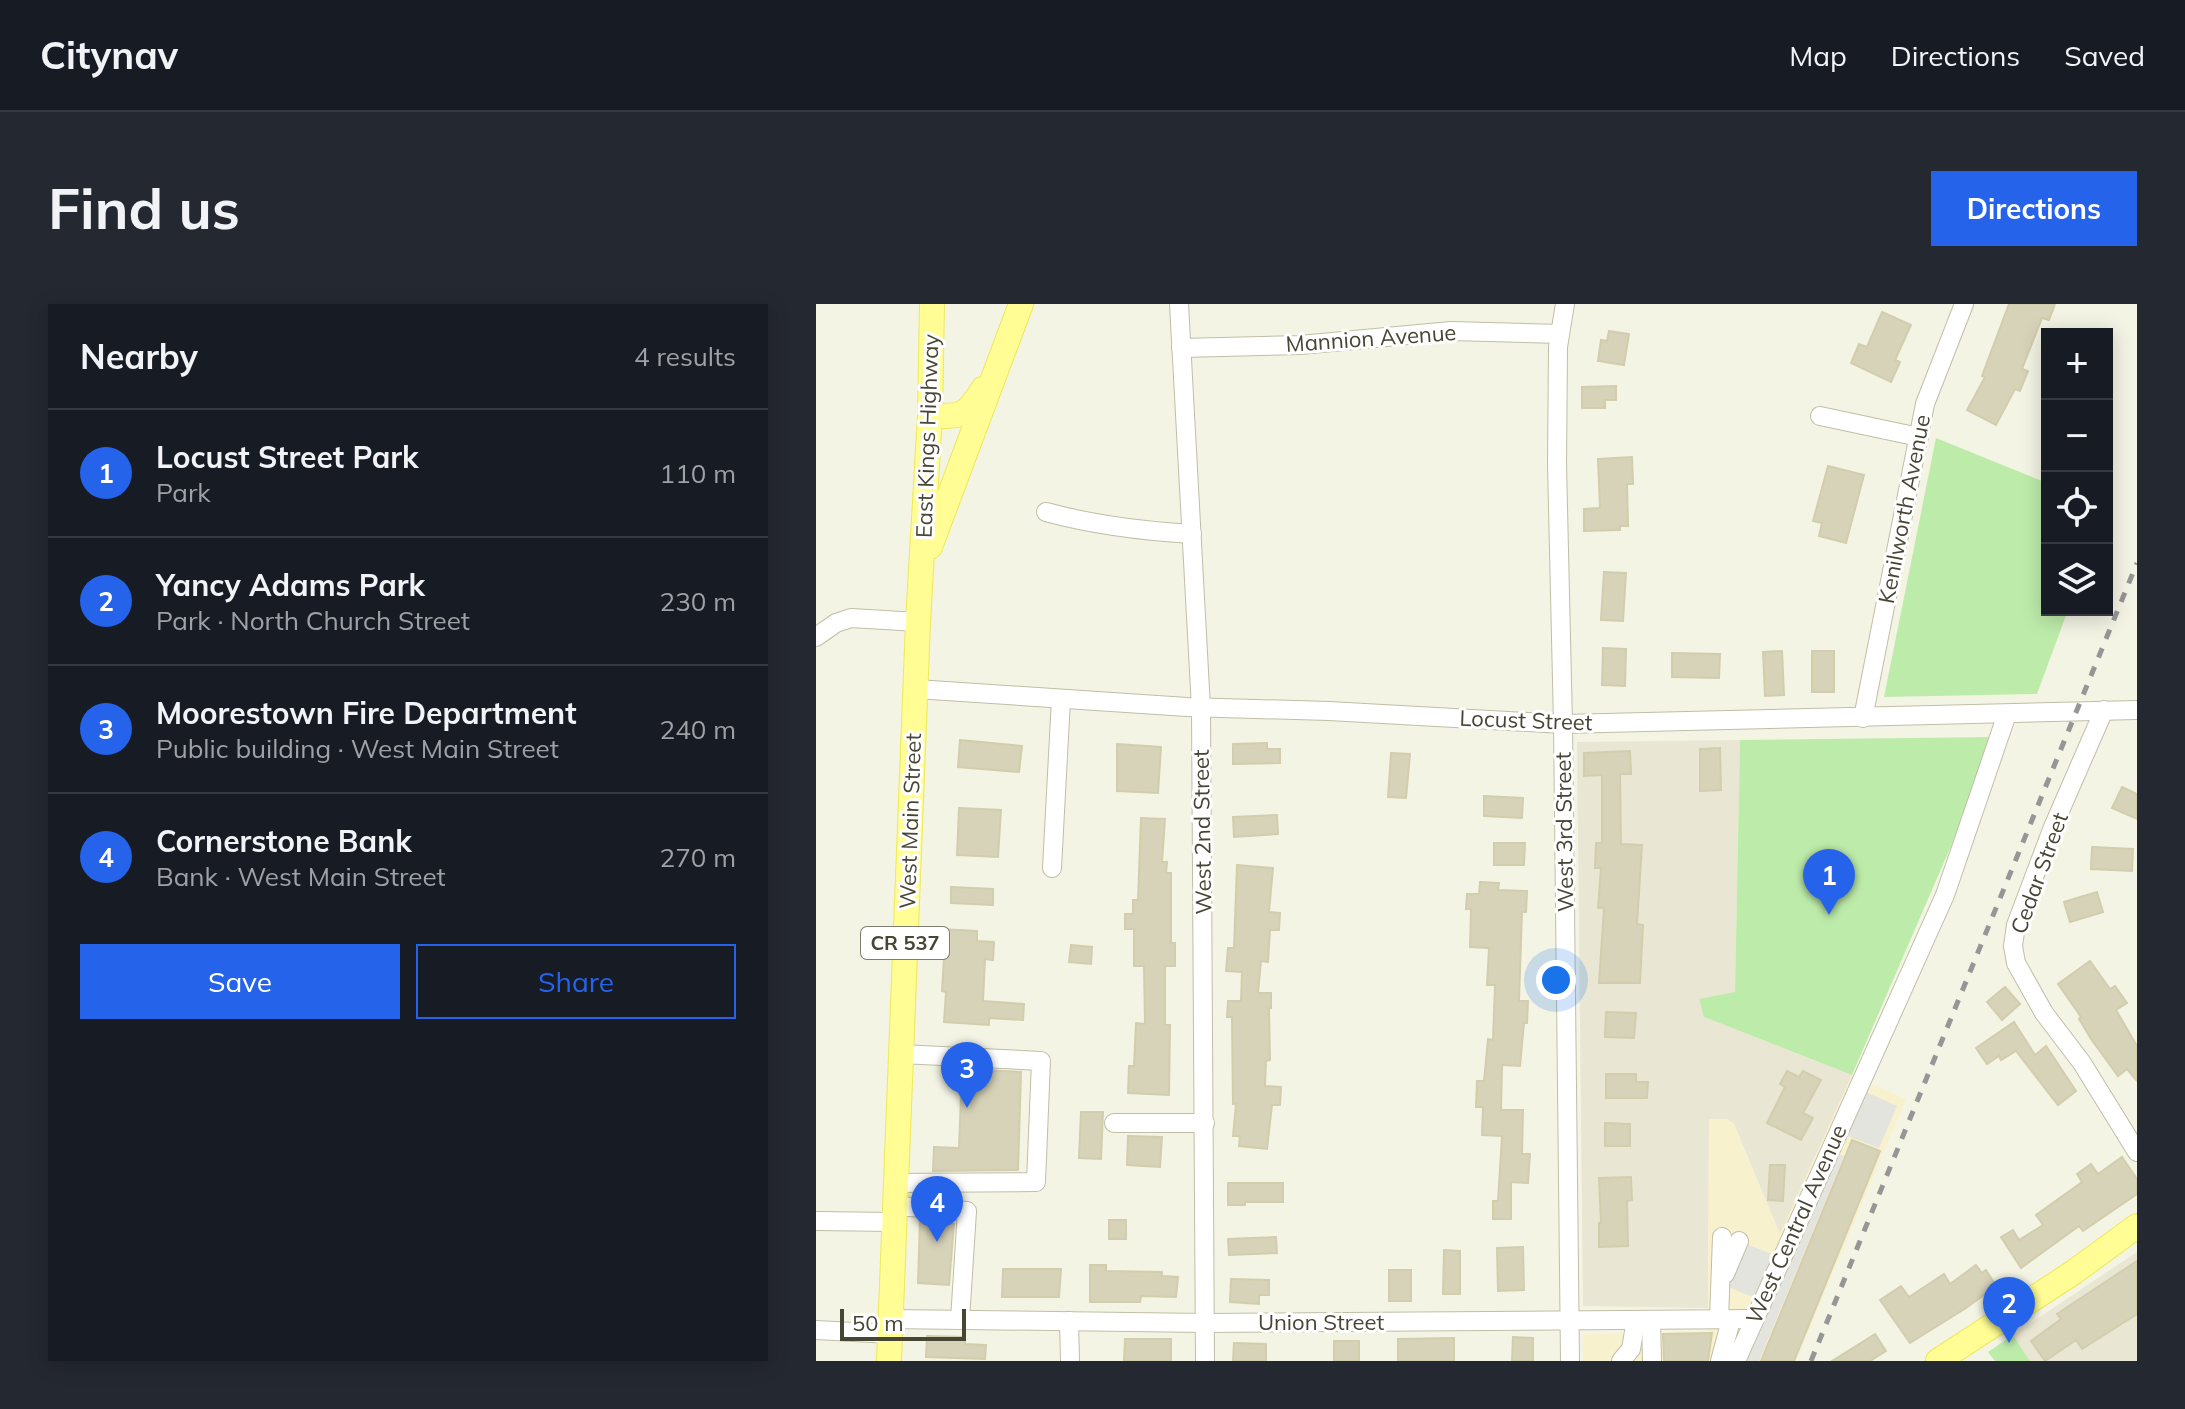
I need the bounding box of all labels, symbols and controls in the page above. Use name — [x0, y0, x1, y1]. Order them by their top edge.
text: Citynav — [40, 31, 178, 79]
text: Map — [1789, 38, 1847, 73]
text: Directions — [1891, 38, 2020, 73]
text: Saved — [2064, 38, 2145, 73]
button: Directions — [1931, 171, 2137, 246]
text: Find us — [48, 173, 240, 243]
street label: Mannion Avenue — [1285, 318, 1457, 358]
map controls — [2041, 328, 2113, 616]
button: + — [2041, 328, 2113, 400]
street label: East Kings Highway — [909, 333, 945, 538]
text: Nearby — [80, 335, 198, 378]
text: 4 results — [634, 340, 736, 373]
button: − — [2041, 400, 2113, 472]
street label: Kenilworth Avenue — [1872, 412, 1936, 606]
text: Locust Street Park — [156, 438, 419, 476]
text: 1 — [98, 457, 114, 490]
text: 110 m — [660, 457, 736, 490]
button: locate — [2041, 472, 2113, 544]
text: Park — [156, 476, 211, 509]
button: layers — [2041, 544, 2113, 616]
text: Yancy Adams Park — [156, 566, 425, 604]
text: 2 — [98, 585, 114, 618]
text: 230 m — [660, 585, 736, 618]
text: Park · North Church Street — [156, 604, 470, 637]
text: Moorestown Fire Department — [156, 694, 577, 732]
street label: Locust Street — [1459, 704, 1593, 736]
text: 3 — [98, 713, 114, 746]
text: 240 m — [660, 713, 736, 746]
text: Public building · West Main Street — [156, 732, 559, 765]
street label: West Main Street — [893, 732, 927, 910]
street label: West 2nd Street — [1187, 749, 1217, 915]
street label: West 3rd Street — [1549, 751, 1579, 912]
street label: Cedar Street — [2004, 808, 2074, 938]
text: Cornerstone Bank — [156, 822, 412, 860]
text: 4 — [98, 841, 114, 874]
text: 270 m — [660, 841, 736, 874]
pin: 1 — [1803, 849, 1855, 915]
text: Bank · West Main Street — [156, 860, 446, 893]
road number: CR 537 — [861, 927, 949, 959]
button: Save — [80, 944, 400, 1019]
button: Share — [416, 944, 736, 1019]
your location — [1536, 960, 1576, 1000]
pin: 3 — [941, 1042, 993, 1108]
street label: West Central Avenue — [1740, 1120, 1852, 1328]
pin: 4 — [911, 1176, 963, 1242]
pin: 2 — [1983, 1277, 2035, 1343]
scale bar — [840, 1305, 966, 1341]
street label: Union Street — [1258, 1308, 1384, 1336]
text: 50 m — [852, 1309, 903, 1337]

